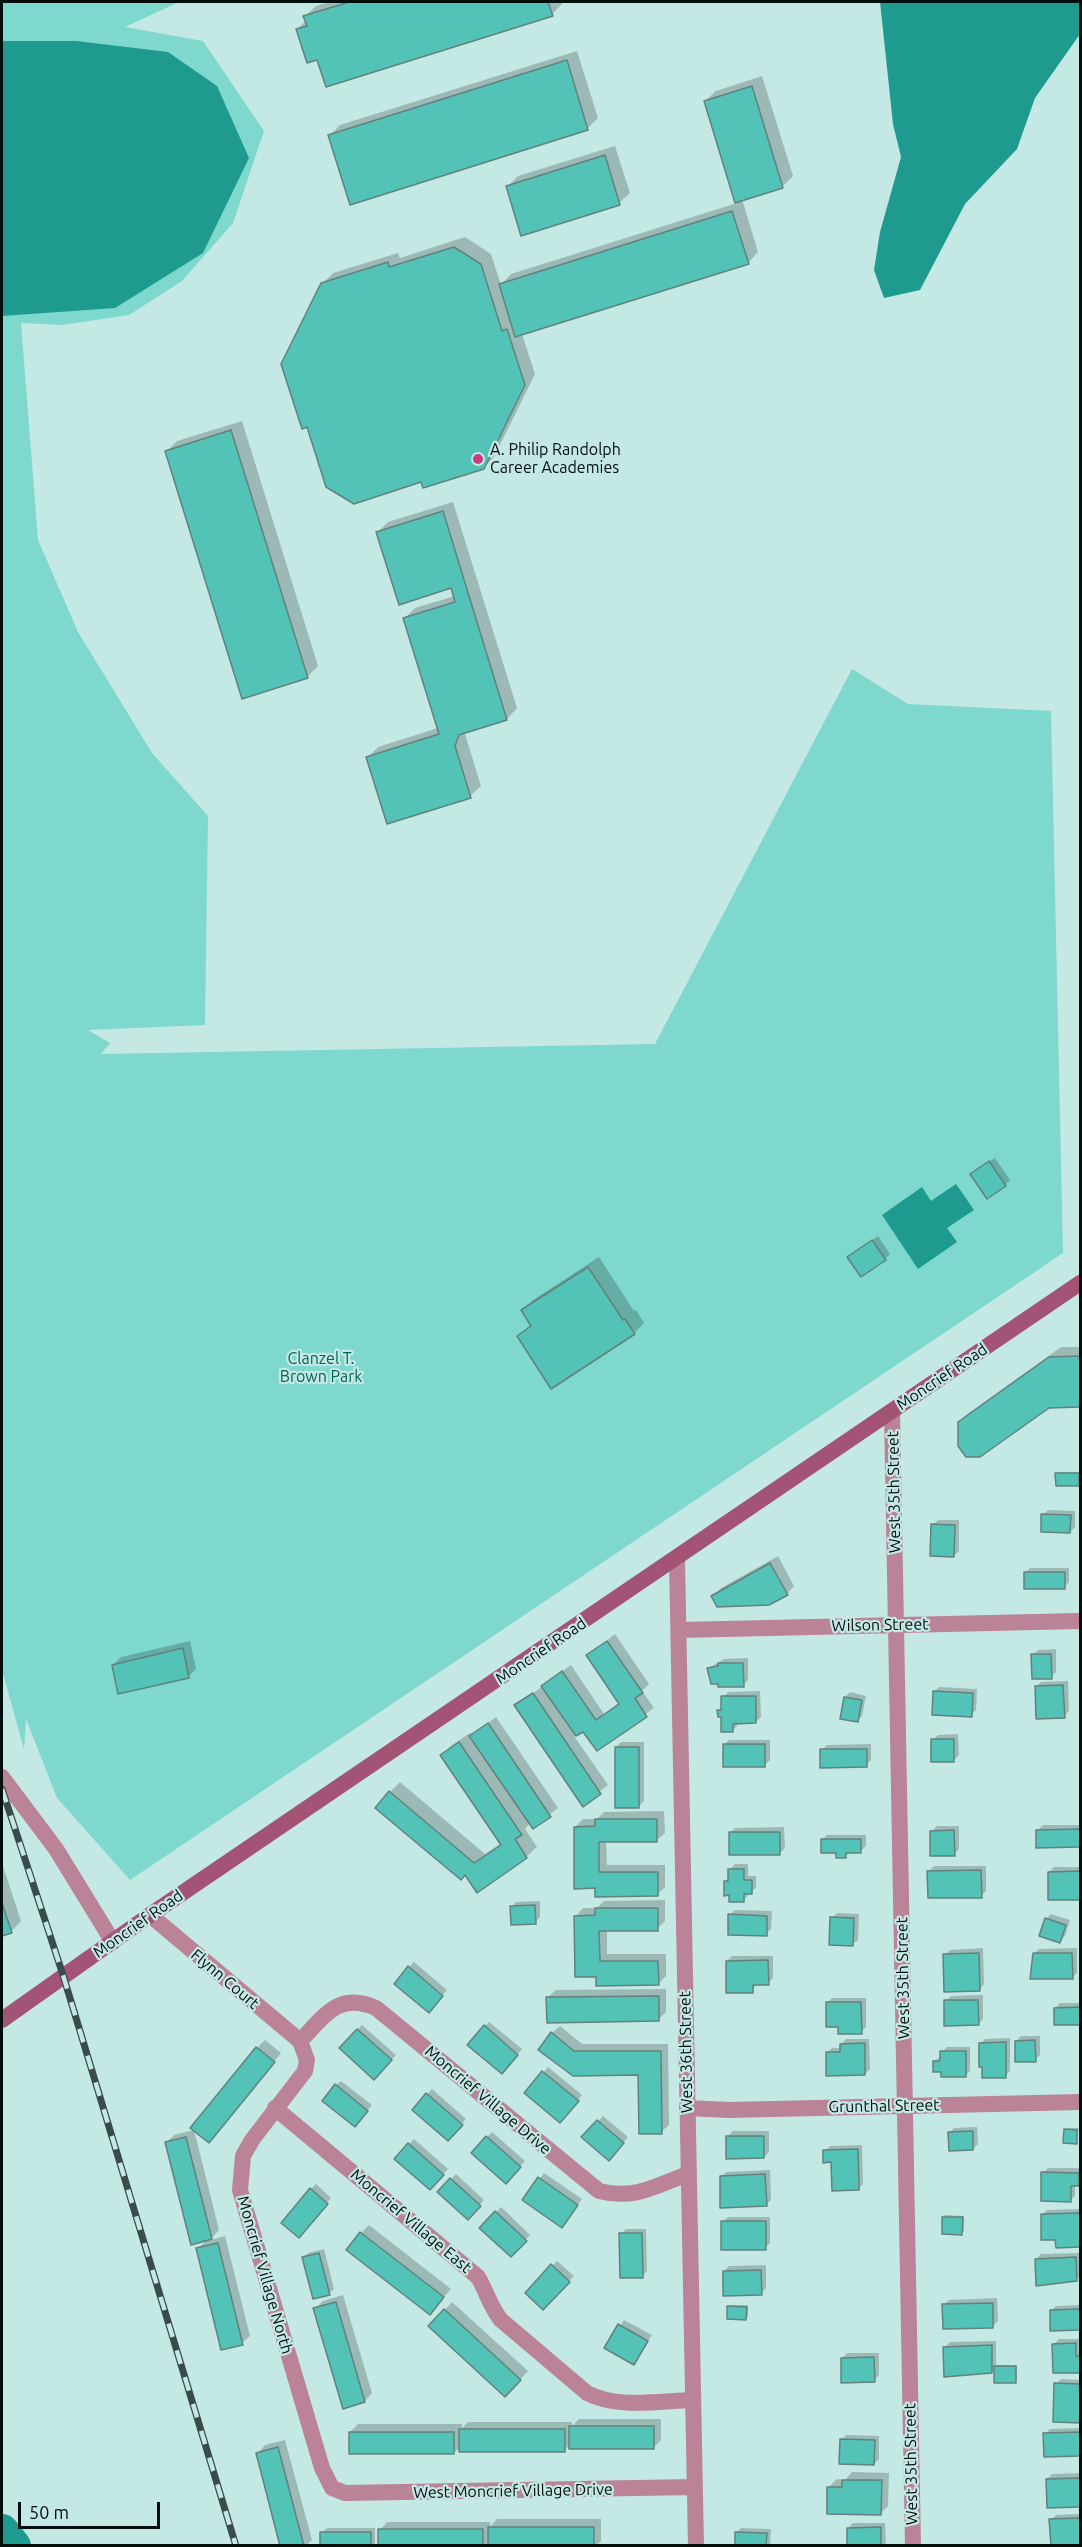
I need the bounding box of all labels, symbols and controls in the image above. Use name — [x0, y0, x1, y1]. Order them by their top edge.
place label: A. Philip Randolph Career Academies — [490, 440, 621, 478]
marker: A. Philip Randolph Career Academies — [471, 452, 485, 466]
street label: Moncrief Road — [893, 1340, 991, 1414]
park label: Clanzel T. Brown Park — [280, 1349, 362, 1387]
street label: West 35th Street — [883, 1431, 905, 1553]
street label: Moncrief Road — [492, 1614, 590, 1688]
street label: Wilson Street — [831, 1615, 929, 1635]
street label: Moncrief Road — [89, 1886, 187, 1962]
street label: West 35th Street — [892, 1917, 914, 2039]
street label: Flynn Court — [187, 1945, 263, 2013]
street label: West 36th Street — [675, 1991, 697, 2113]
street label: Moncrief Village Drive — [421, 2042, 555, 2158]
street label: Grunthal Street — [828, 2095, 940, 2117]
street label: Moncrief Village East — [347, 2165, 475, 2277]
street label: Moncrief Village North — [233, 2194, 297, 2356]
street label: West 35th Street — [900, 2403, 922, 2525]
street label: West Moncrief Village Drive — [413, 2480, 613, 2502]
scale bar — [21, 2490, 164, 2528]
text: 50 m — [29, 2502, 69, 2522]

